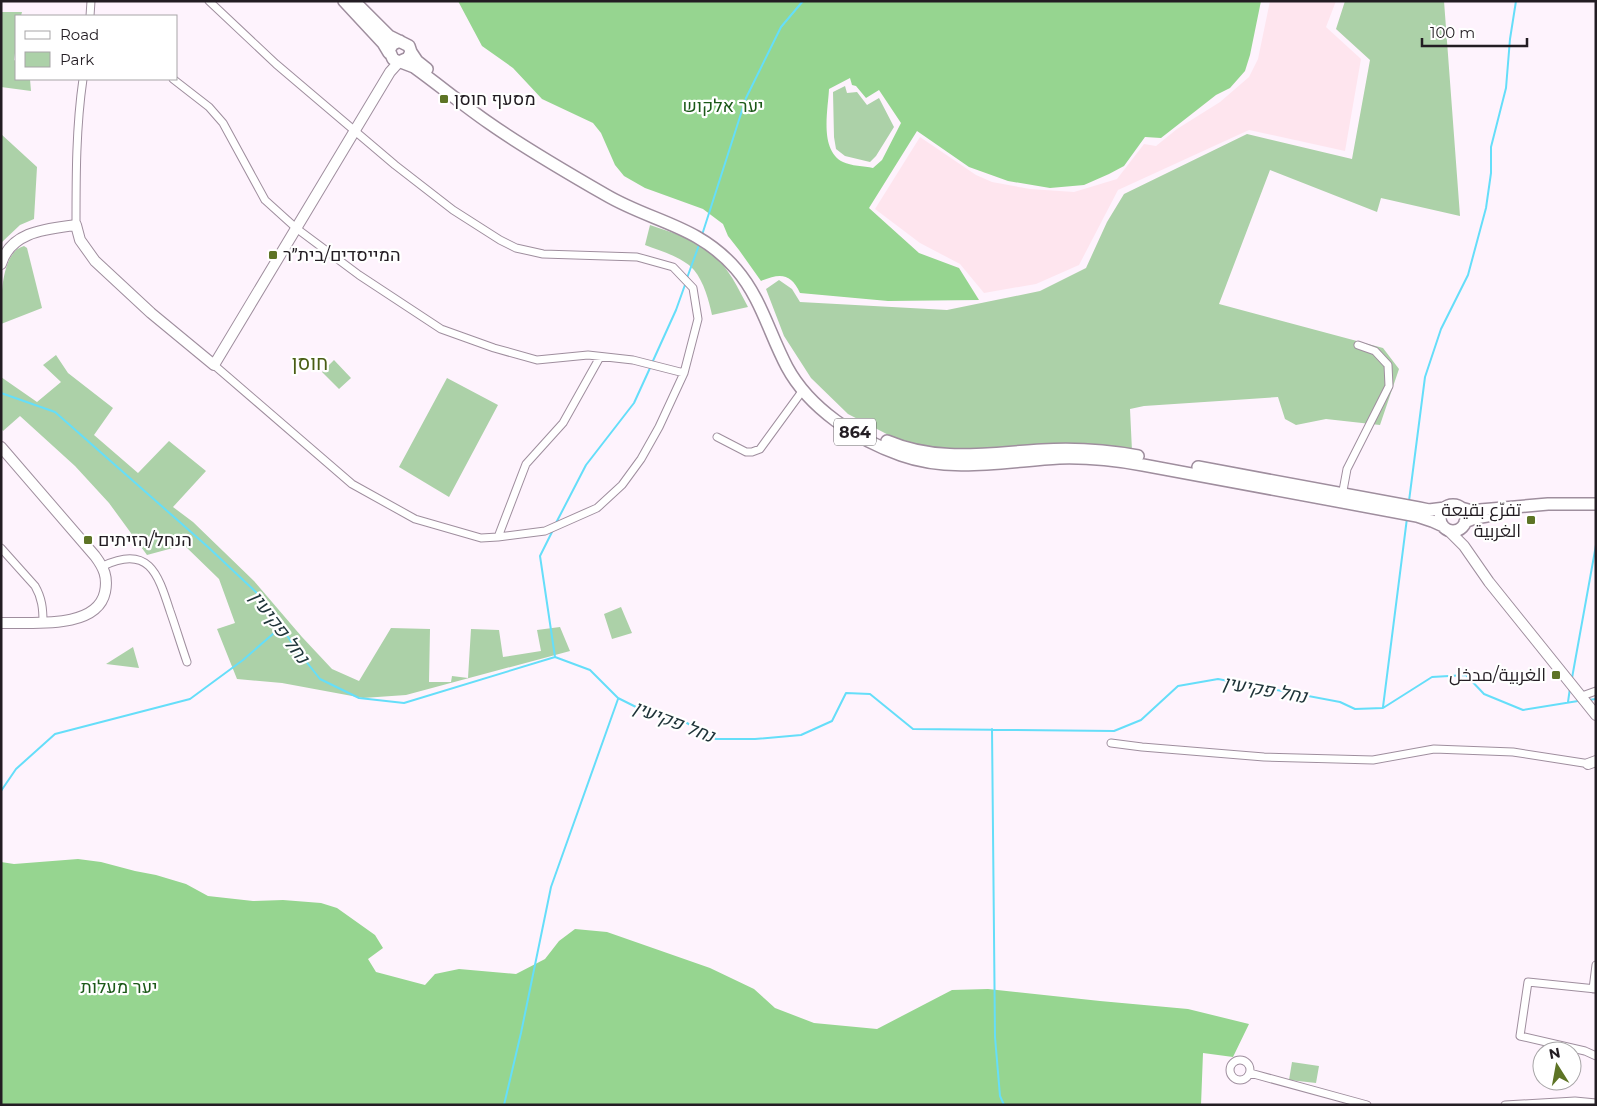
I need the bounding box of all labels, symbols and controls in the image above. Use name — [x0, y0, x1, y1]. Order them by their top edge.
legend — [15, 15, 178, 80]
scale bar — [1422, 15, 1527, 47]
text: 100 m — [1430, 23, 1475, 42]
text: Road — [60, 25, 99, 44]
text: Park — [60, 50, 94, 69]
place label: מסעף חוסן — [454, 88, 536, 110]
marker: מסעף חוסן — [438, 93, 450, 105]
park label: יער אלקוש — [683, 95, 763, 117]
place label: המייסדים/בית״ר — [283, 244, 401, 266]
marker: המייסדים/בית״ר — [267, 249, 279, 261]
district label: חוסן — [292, 351, 328, 375]
road number: 864 — [834, 418, 876, 446]
place label: تفرّع بقيعة الغربية — [1441, 499, 1521, 542]
marker: تفرّع بقيعة الغربية — [1525, 514, 1537, 526]
place label: הנחל/הזיתים — [98, 529, 192, 551]
marker: הנחל/הזיתים — [82, 534, 94, 546]
water label: נחל פקיעין — [245, 587, 315, 669]
place label: الغربية/مدخل — [1449, 664, 1546, 686]
marker: الغربية/مدخل — [1550, 669, 1562, 681]
water label: נחל פקיעין — [1221, 671, 1310, 708]
water label: נחל פקיעין — [630, 696, 719, 748]
park label: יער מעלות — [80, 976, 158, 998]
north arrow — [1532, 1041, 1582, 1091]
text: N — [1547, 1043, 1562, 1063]

